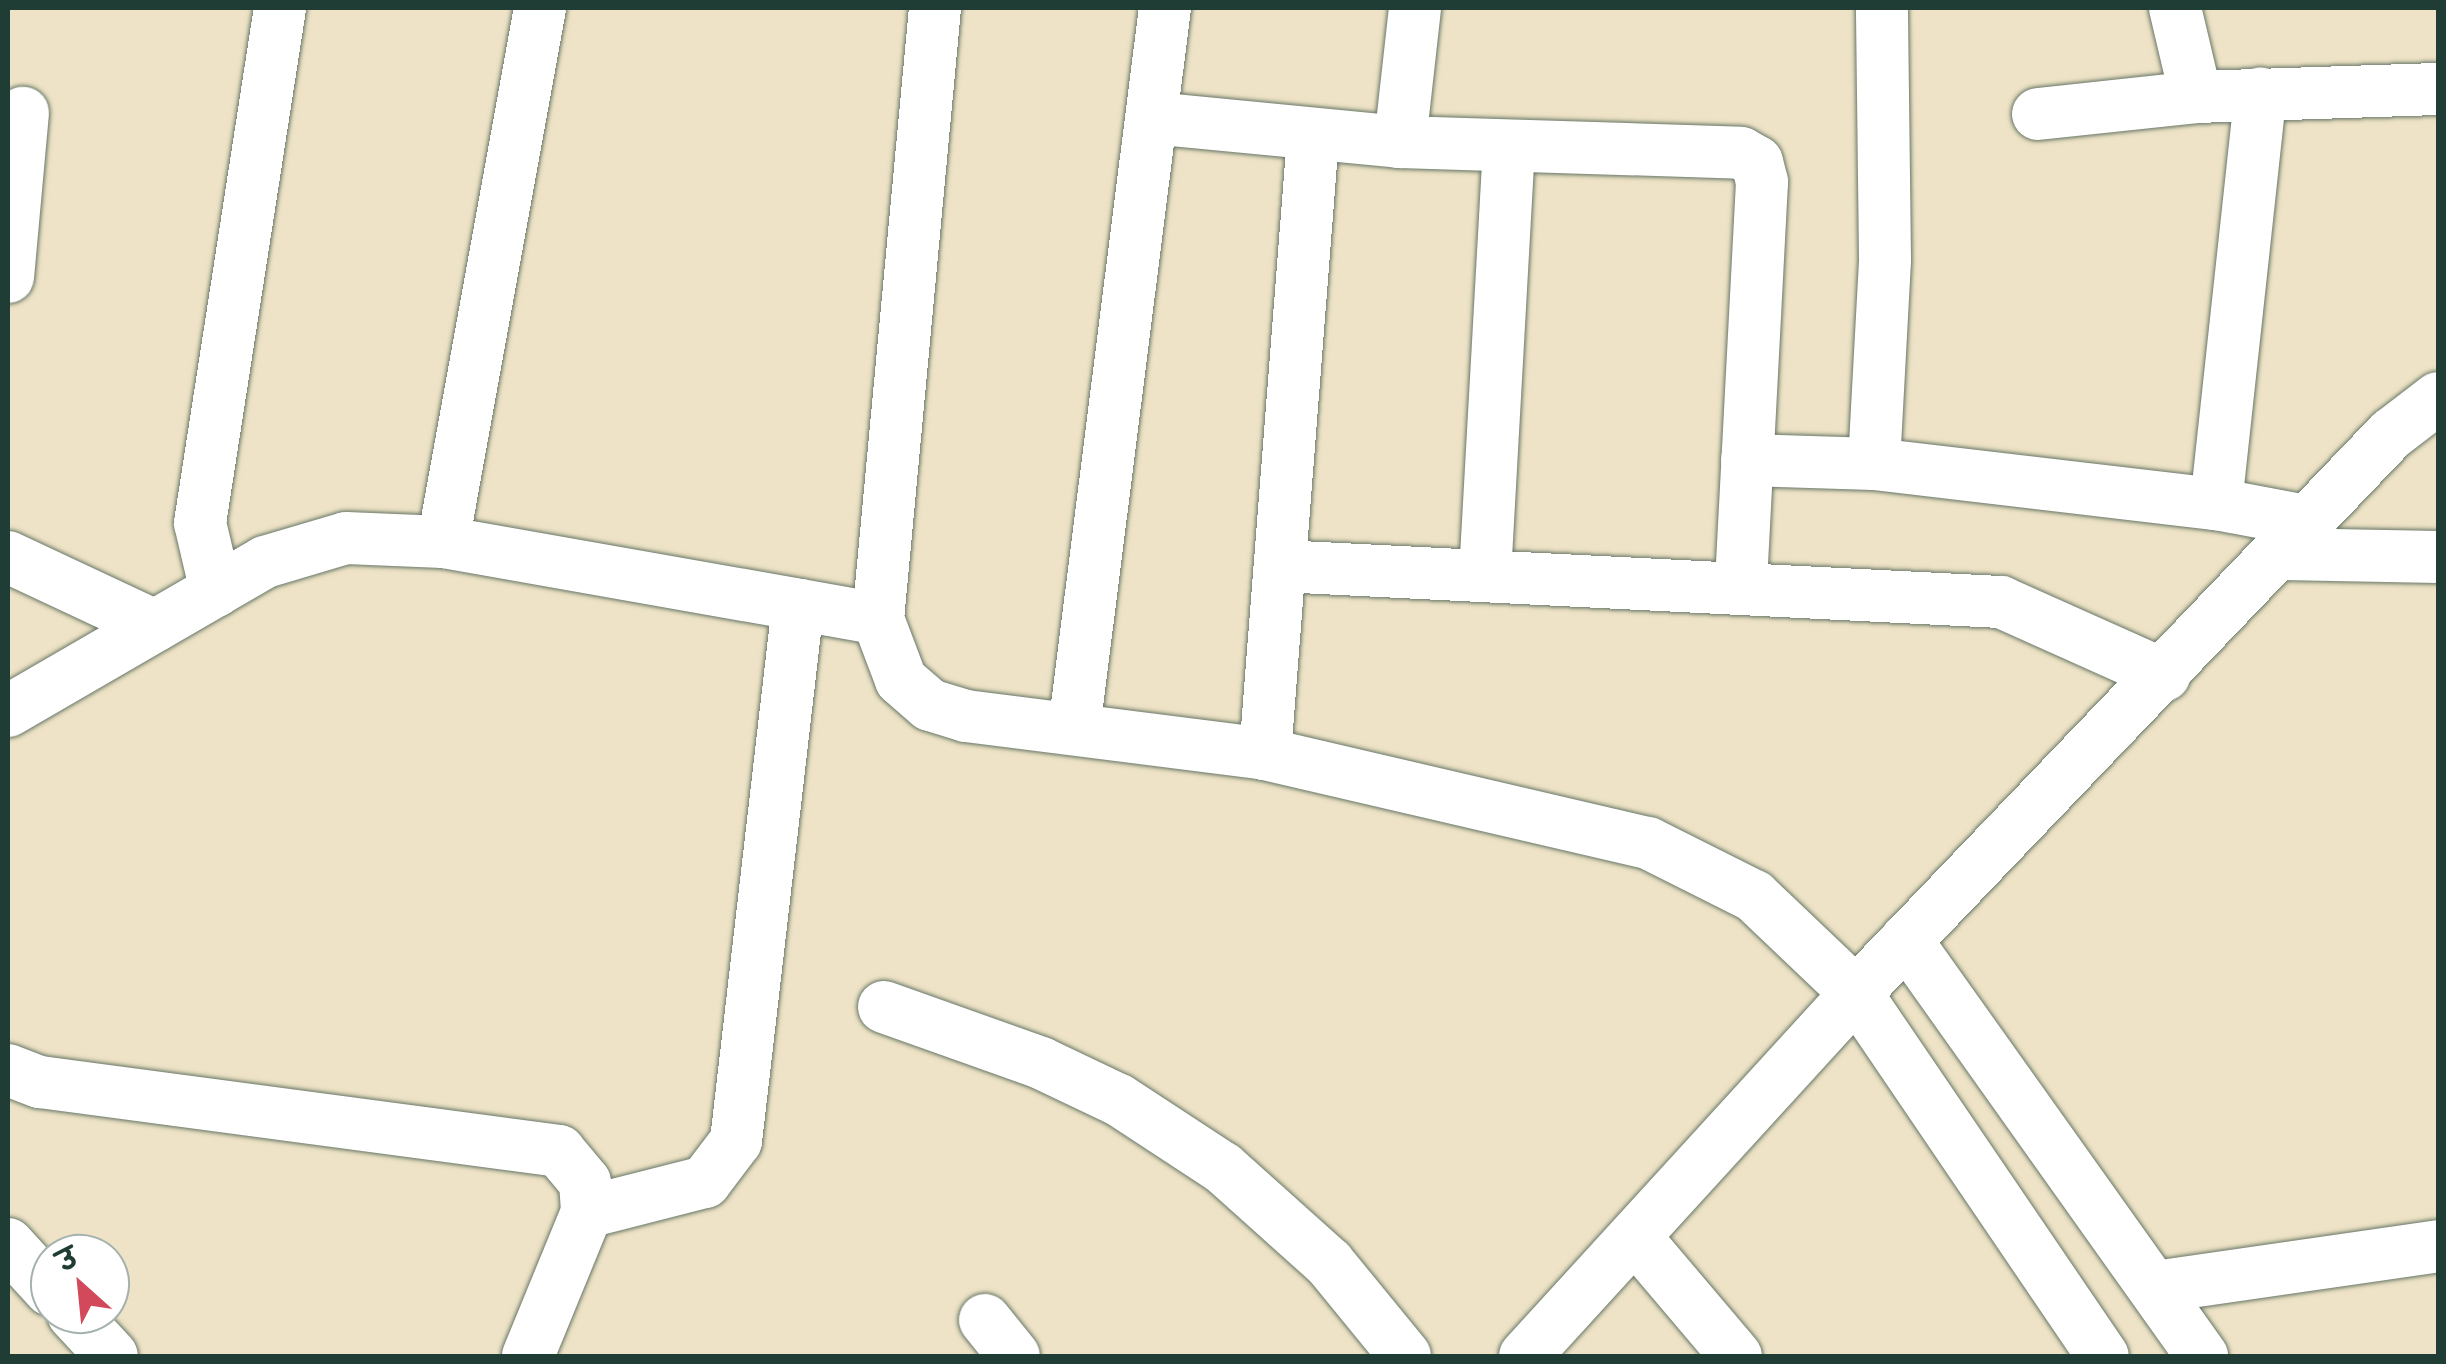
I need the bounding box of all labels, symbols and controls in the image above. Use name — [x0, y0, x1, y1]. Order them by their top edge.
north arrow — [30, 1234, 130, 1334]
text: उ — [50, 1238, 84, 1280]

